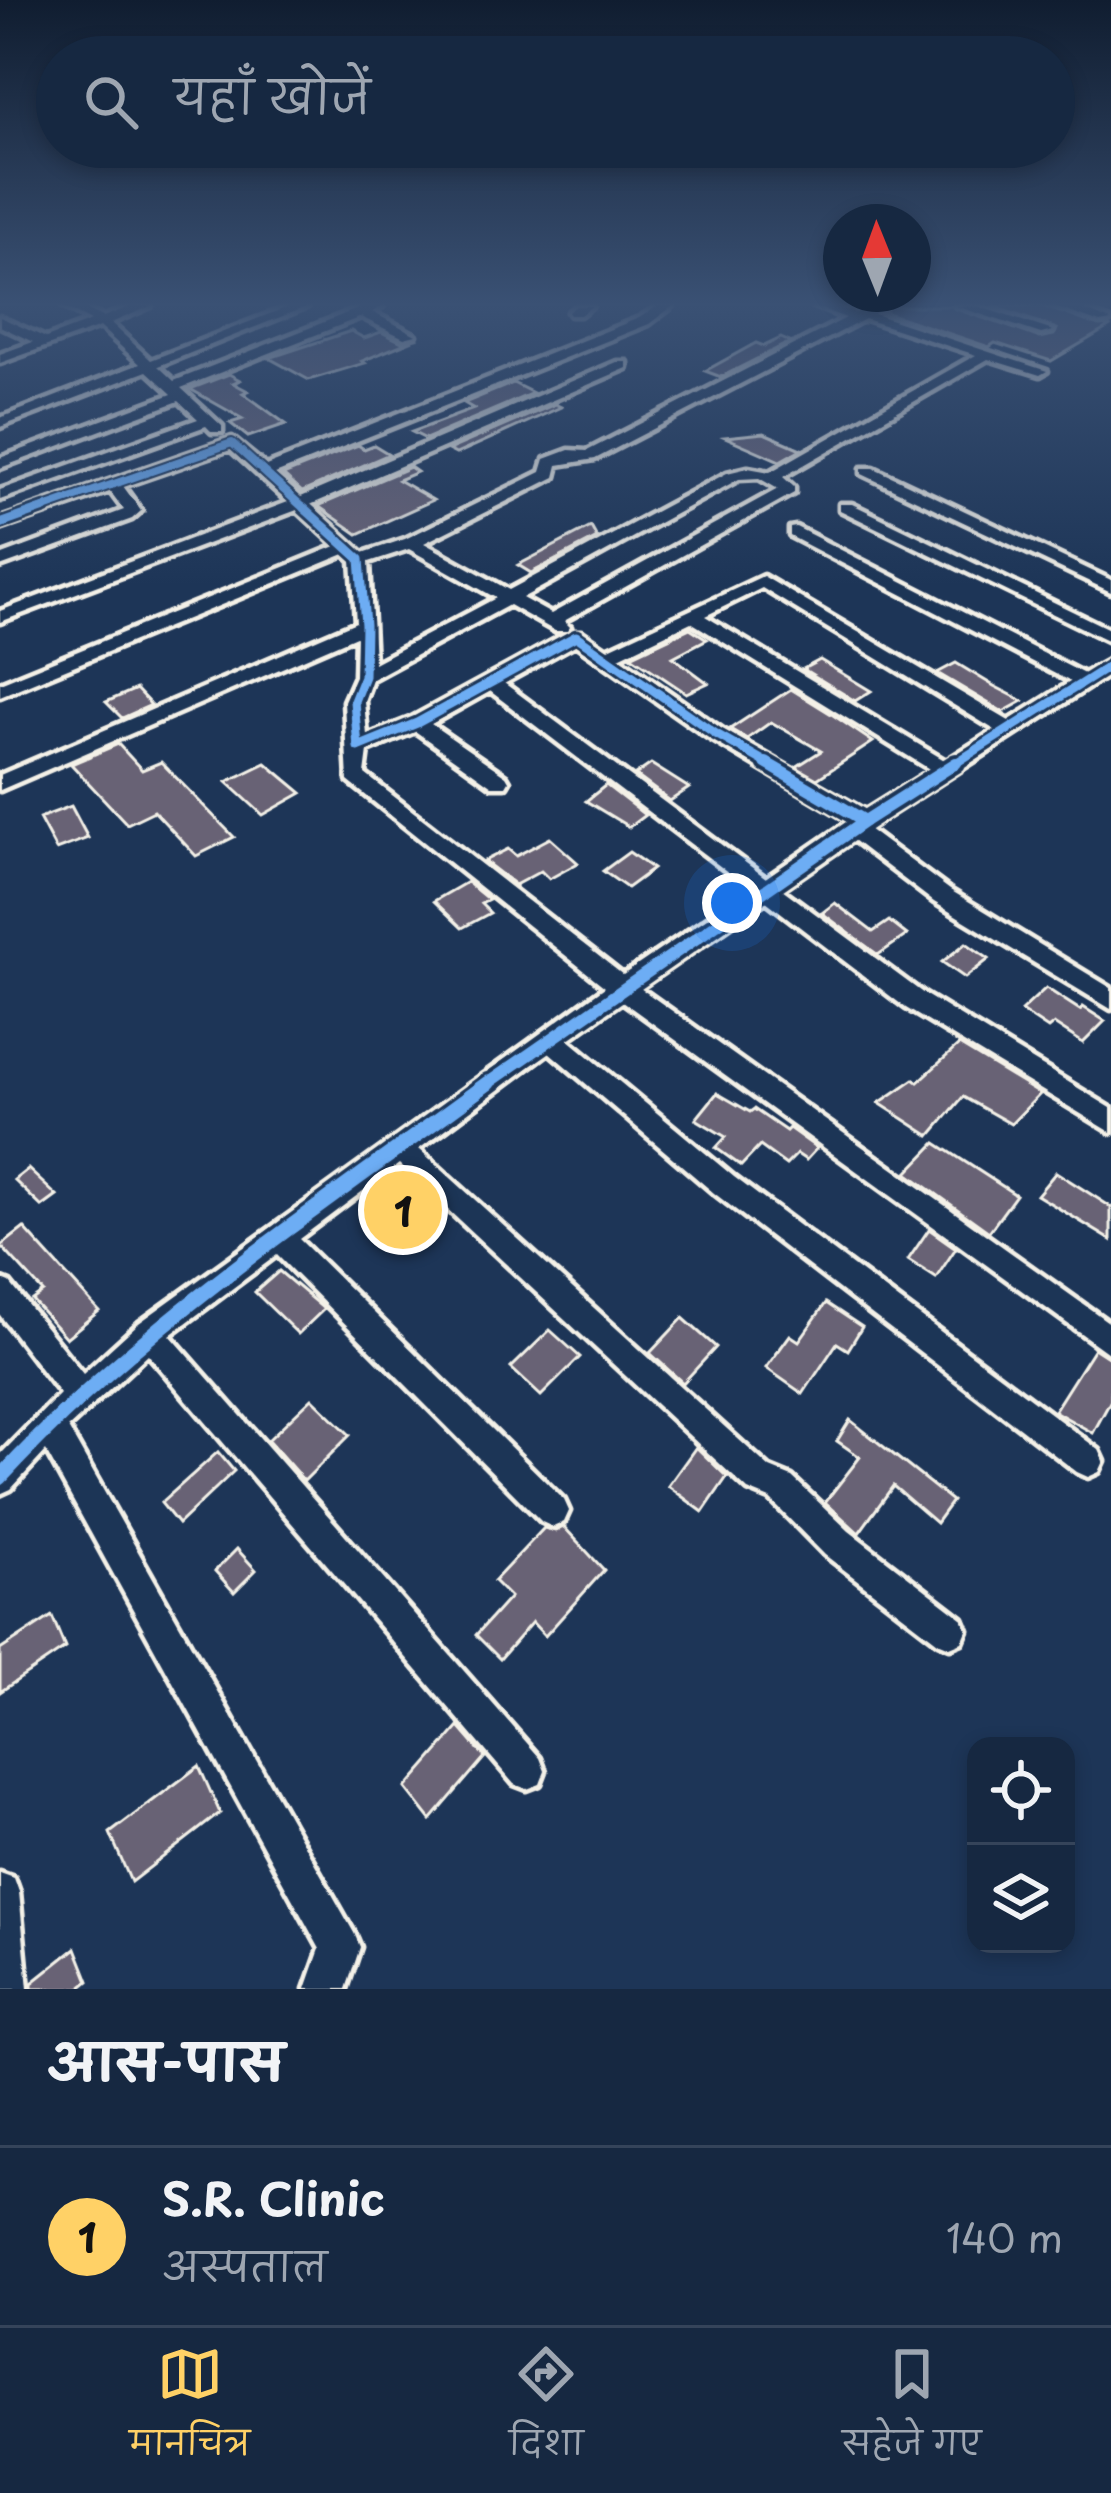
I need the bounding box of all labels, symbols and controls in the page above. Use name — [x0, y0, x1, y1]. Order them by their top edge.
search box — [36, 36, 1075, 168]
text: यहाँ खोजें — [174, 61, 371, 129]
icon: search — [78, 69, 144, 135]
north arrow — [823, 204, 931, 312]
your location — [702, 873, 762, 933]
pin: 1 — [364, 1165, 442, 1255]
map controls — [967, 1737, 1075, 1953]
button: locate — [967, 1737, 1075, 1845]
button: layers — [967, 1845, 1075, 1953]
text: आस-पास — [48, 2021, 284, 2098]
text: S.R. Clinic — [162, 2163, 385, 2231]
text: 1 — [78, 2207, 96, 2266]
text: 140 m — [946, 2207, 1063, 2266]
text: अस्पताल — [162, 2235, 328, 2294]
tab: मानचित्र — [129, 2341, 250, 2480]
tab: दिशा — [509, 2341, 584, 2480]
tab: सहेजे गए — [842, 2341, 982, 2480]

